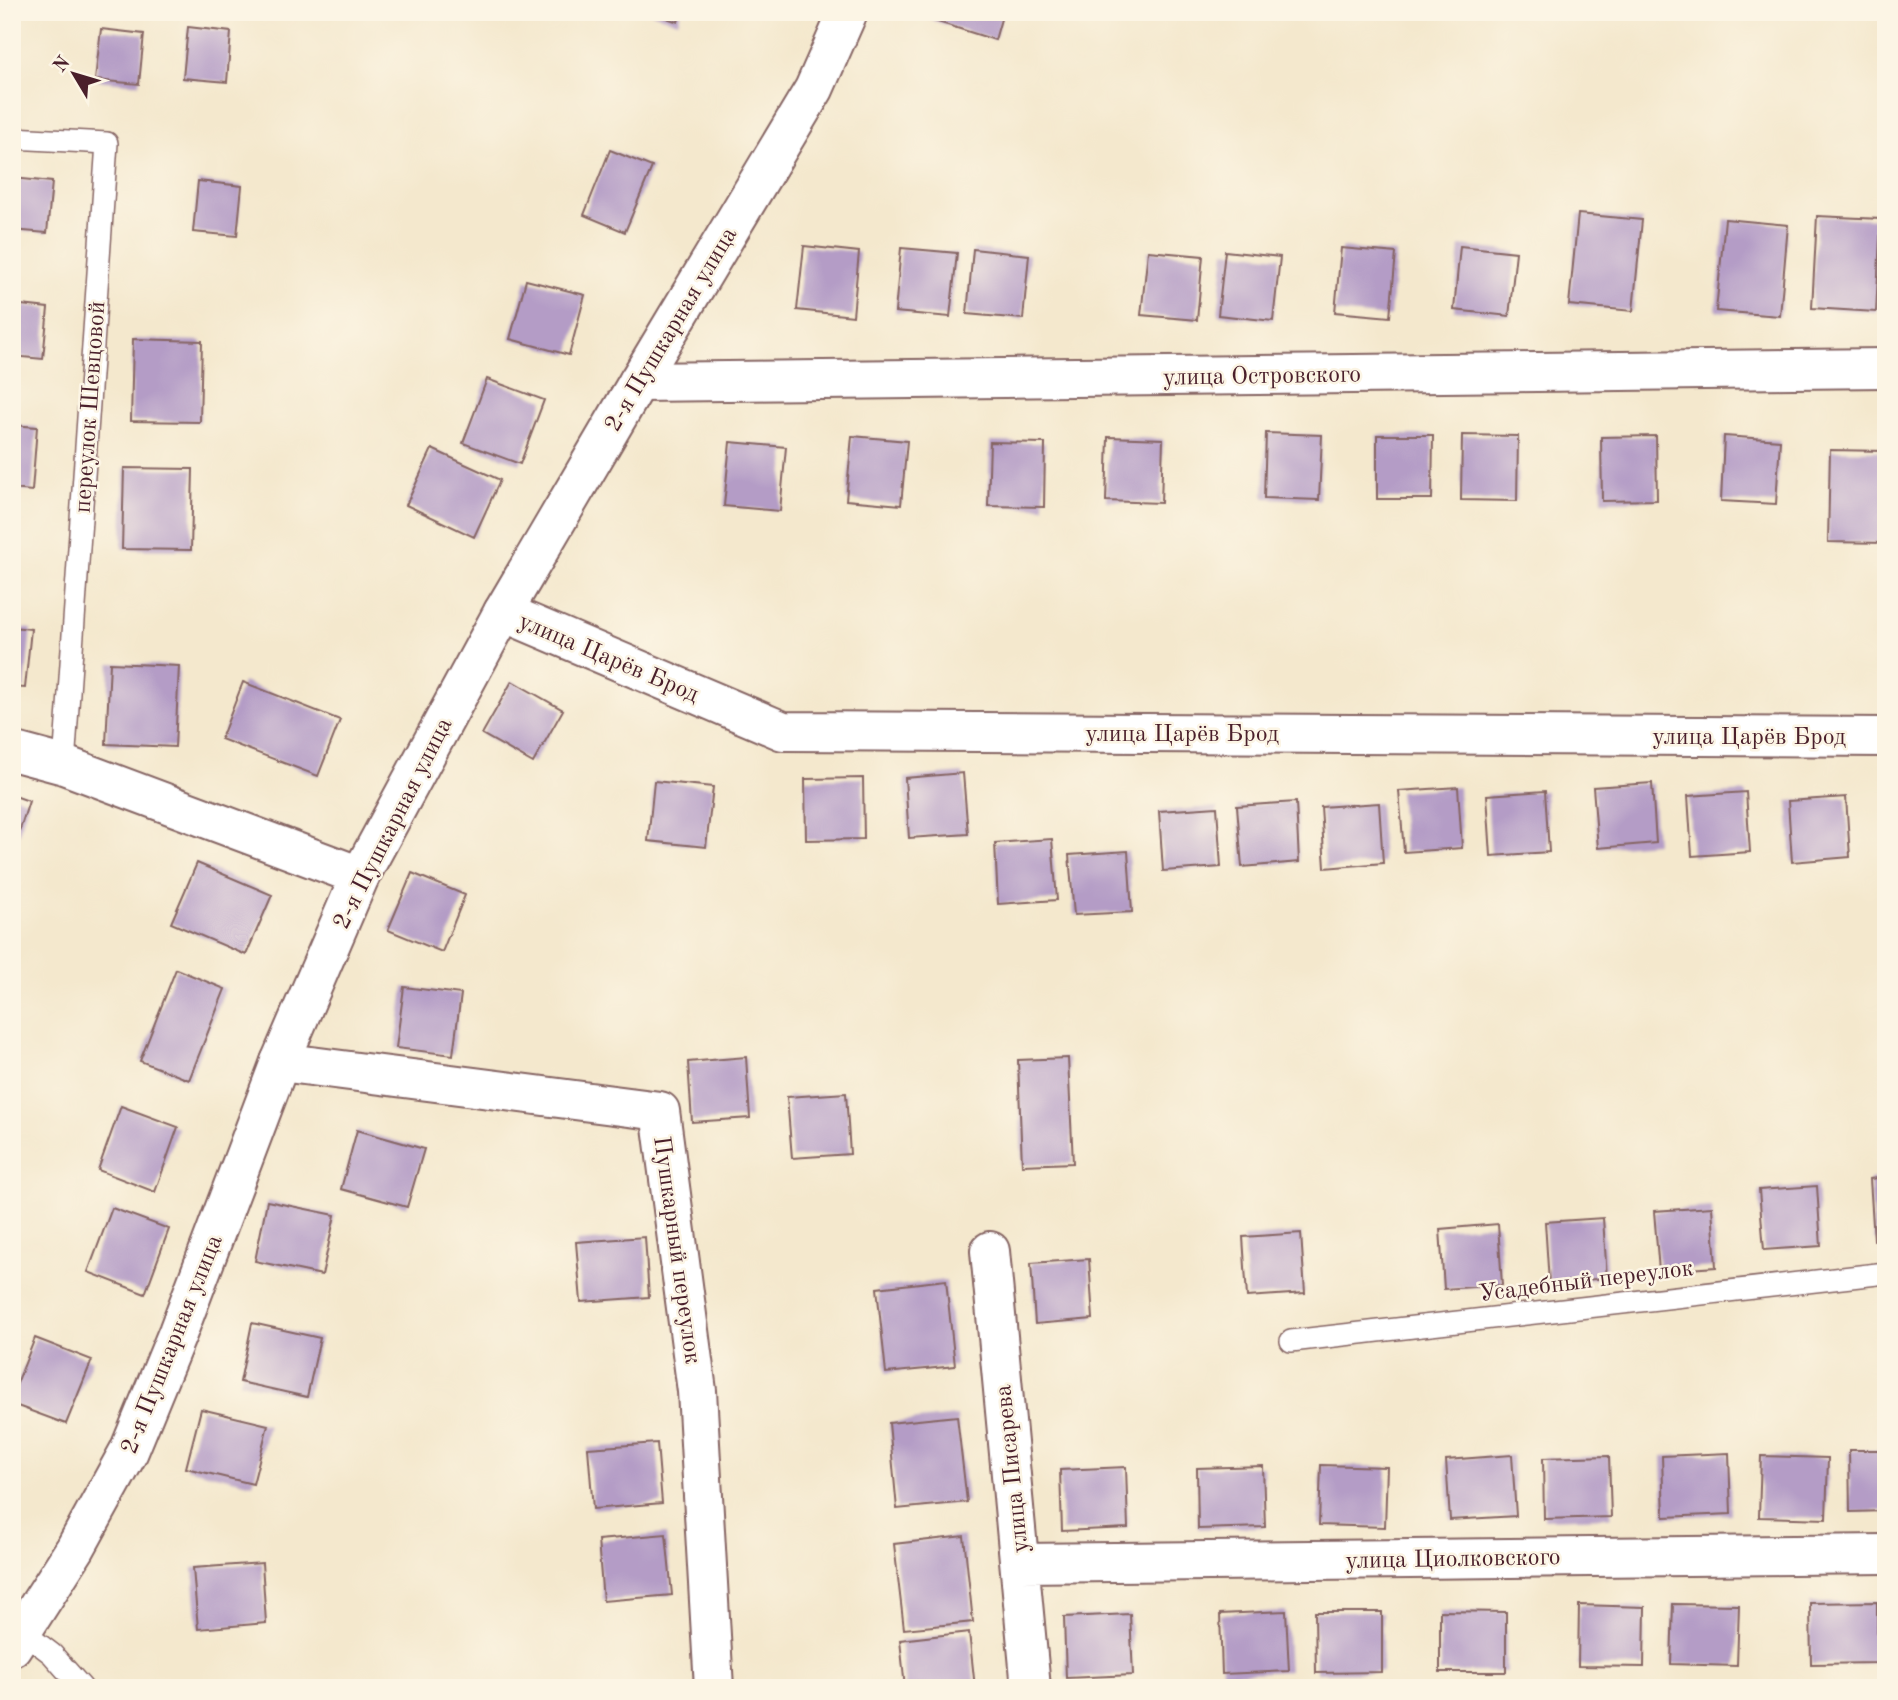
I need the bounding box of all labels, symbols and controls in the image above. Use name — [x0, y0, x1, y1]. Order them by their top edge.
north arrow — [38, 38, 108, 108]
text: N — [51, 53, 75, 77]
street label: 2-я Пушкарная улица — [601, 224, 742, 436]
street label: переулок Шевцовой — [72, 300, 110, 514]
street label: улица Островского — [1163, 363, 1361, 391]
street label: улица Царёв Брод — [515, 610, 702, 708]
street label: 2-я Пушкарная улица — [330, 714, 458, 934]
street label: улица Царёв Брод — [1085, 723, 1279, 747]
street label: улица Царёв Брод — [1652, 726, 1846, 750]
street label: Пушкарный переулок — [648, 1135, 704, 1366]
street label: 2-я Пушкарная улица — [118, 1232, 228, 1458]
street label: Усадебный переулок — [1477, 1257, 1695, 1307]
street label: улица Писарева — [992, 1383, 1034, 1554]
street label: улица Циолковского — [1345, 1546, 1561, 1574]

